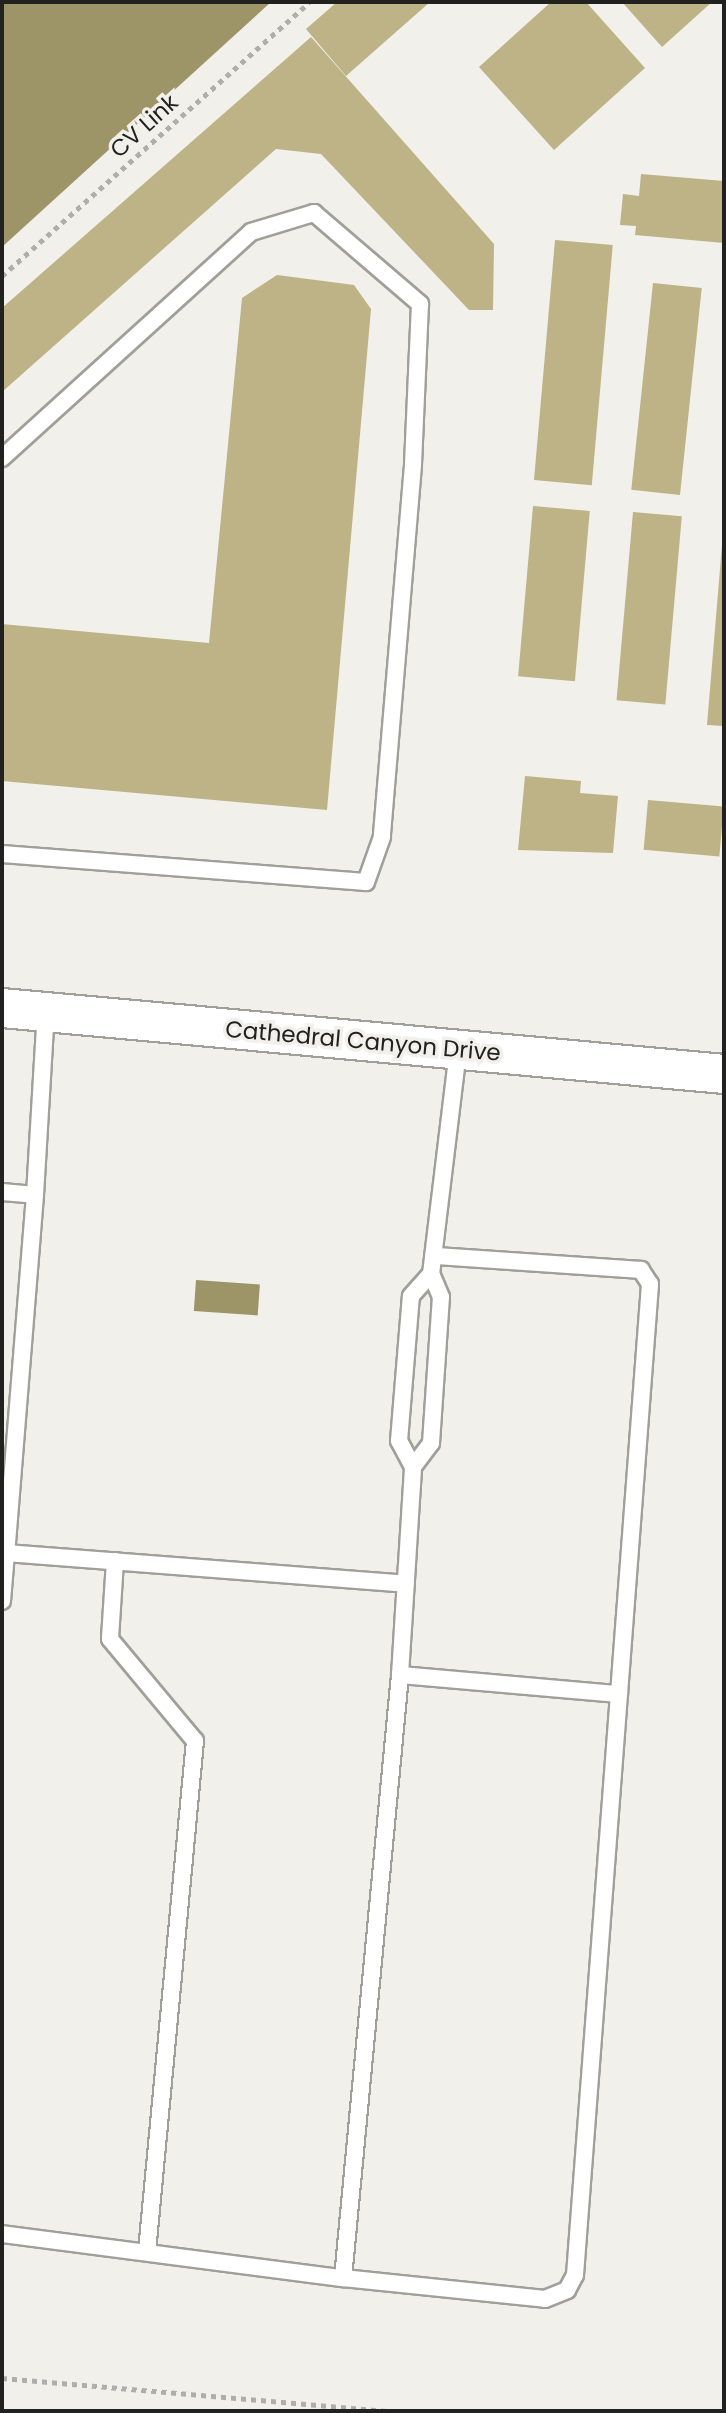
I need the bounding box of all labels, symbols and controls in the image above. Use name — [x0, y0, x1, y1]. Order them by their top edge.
street label: CV Link — [104, 88, 184, 164]
street label: Cathedral Canyon Drive — [224, 1015, 502, 1067]

